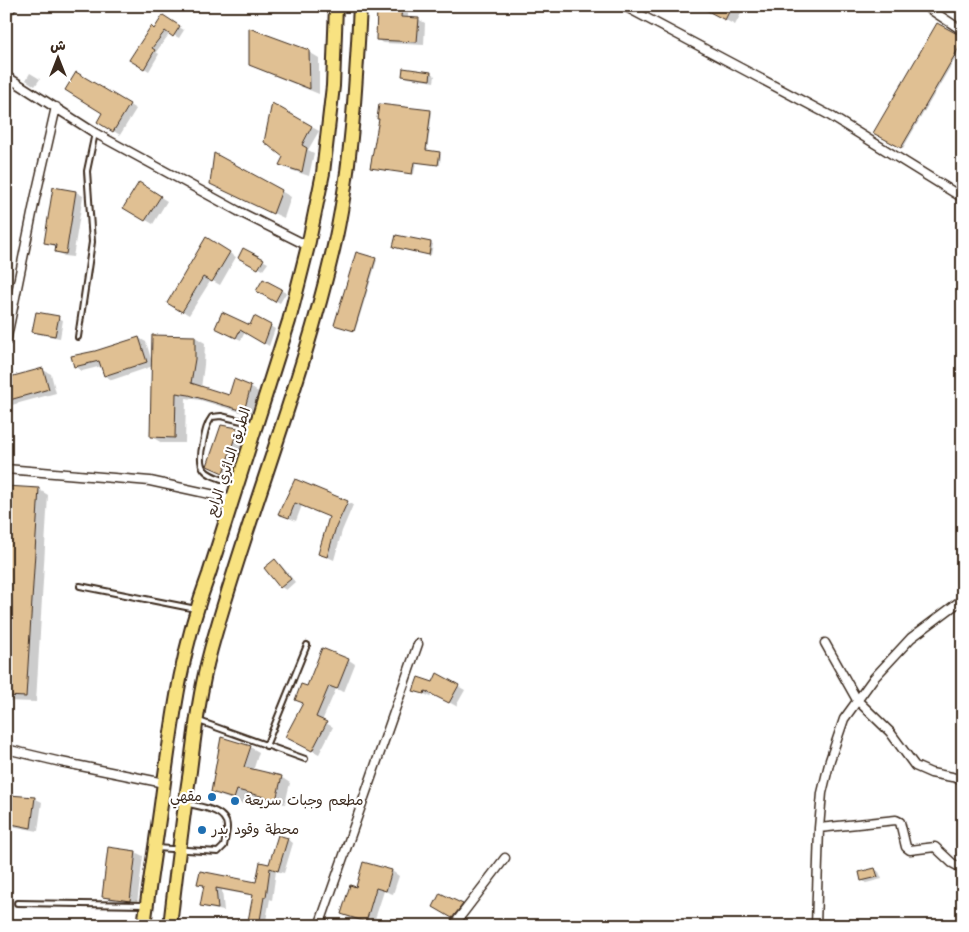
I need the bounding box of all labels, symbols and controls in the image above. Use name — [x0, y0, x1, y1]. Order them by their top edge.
north arrow — [32, 32, 82, 82]
text: ش — [50, 36, 66, 56]
street label: الطريق الدائري الرابع — [202, 405, 256, 519]
place label: مقهي — [170, 787, 202, 809]
marker: مقهي — [206, 791, 218, 803]
place label: مطعم وجبات سريعة — [245, 791, 364, 811]
marker: مطعم وجبات سريعة — [229, 795, 241, 807]
place label: محطة وقود بدر — [211, 820, 299, 840]
marker: محطة وقود بدر — [196, 824, 208, 836]

